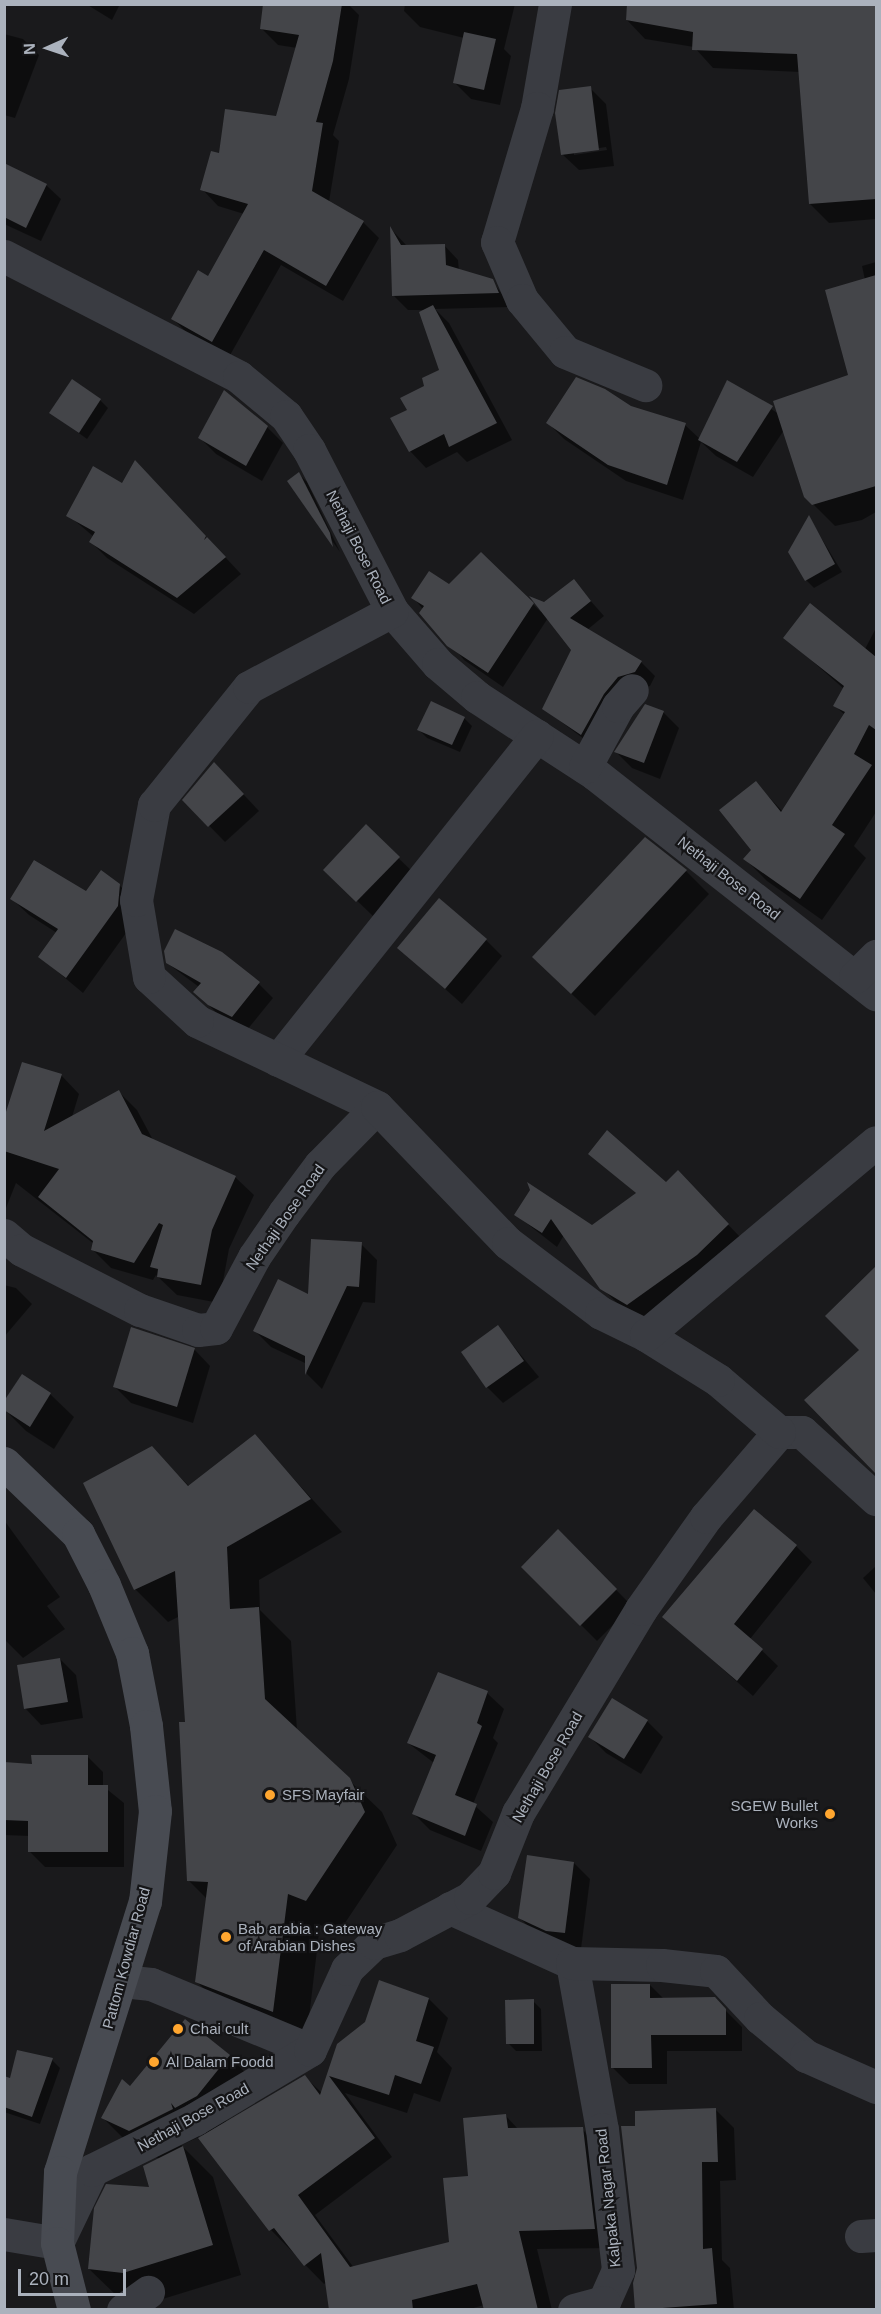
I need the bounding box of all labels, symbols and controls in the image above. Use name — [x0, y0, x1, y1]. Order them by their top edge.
north arrow — [18, 18, 78, 78]
text: N — [21, 43, 38, 55]
street label: Nethaji Bose Road — [323, 487, 395, 607]
street label: Nethaji Bose Road — [674, 832, 784, 924]
street label: Nethaji Bose Road — [242, 1161, 328, 1273]
street label: Nethaji Bose Road — [508, 1708, 586, 1826]
place label: SFS Mayfair — [282, 1786, 365, 1804]
marker: SFS Mayfair — [263, 1788, 277, 1802]
place label: SGEW Bullet Works — [730, 1796, 818, 1831]
marker: SGEW Bullet Works — [823, 1807, 837, 1821]
street label: Pattom Kowdiar Road — [98, 1885, 154, 2031]
place label: Bab arabia : Gateway of Arabian Dishes — [238, 1919, 382, 1954]
marker: Bab arabia : Gateway of Arabian Dishes — [219, 1930, 233, 1944]
place label: Chai cult — [190, 2020, 248, 2038]
marker: Chai cult — [171, 2022, 185, 2036]
place label: Al Dalam Foodd — [166, 2053, 274, 2071]
marker: Al Dalam Foodd — [147, 2055, 161, 2069]
street label: Nethaji Bose Road — [134, 2079, 252, 2155]
street label: Kalpaka Nagar Road — [592, 2128, 624, 2268]
scale bar — [21, 2257, 129, 2295]
text: 20 m — [29, 2269, 69, 2289]

